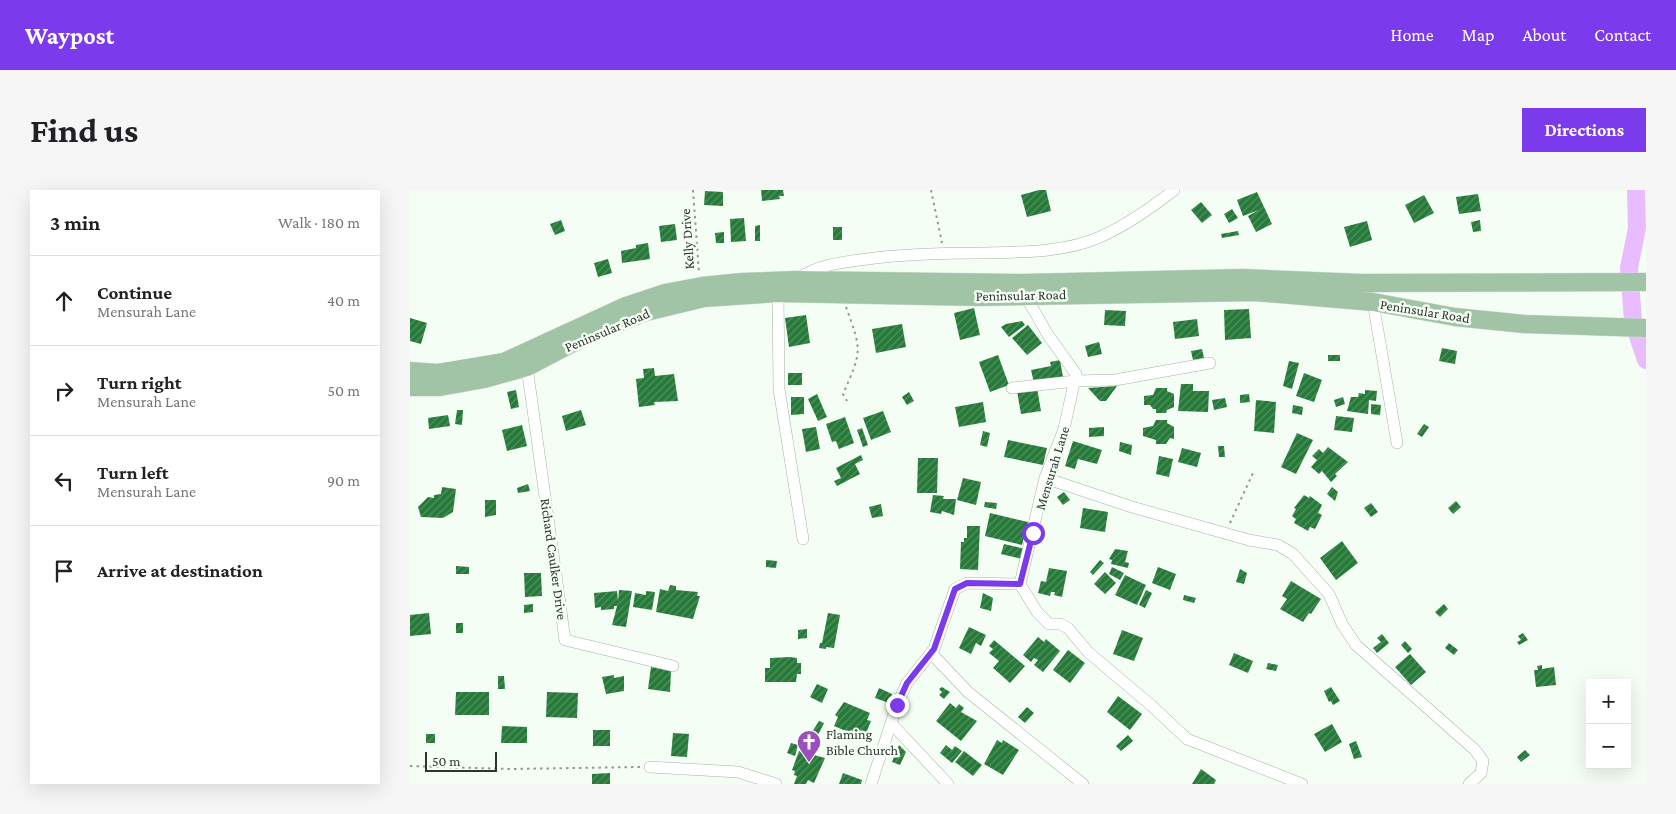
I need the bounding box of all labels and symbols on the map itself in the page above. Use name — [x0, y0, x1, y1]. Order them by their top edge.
street label: Kelly Drive — [677, 208, 697, 270]
street label: Peninsular Road — [976, 286, 1067, 304]
street label: Peninsular Road — [1379, 296, 1472, 326]
street label: Peninsular Road — [562, 305, 652, 355]
street label: Mensurah Lane — [1032, 424, 1072, 512]
street label: Richard Caulker Drive — [538, 497, 570, 621]
route start — [1022, 522, 1045, 545]
route end — [886, 694, 909, 717]
place label: Flaming Bible Church — [826, 726, 899, 758]
church icon: Flaming Bible Church — [796, 729, 822, 763]
scale bar — [425, 749, 498, 772]

